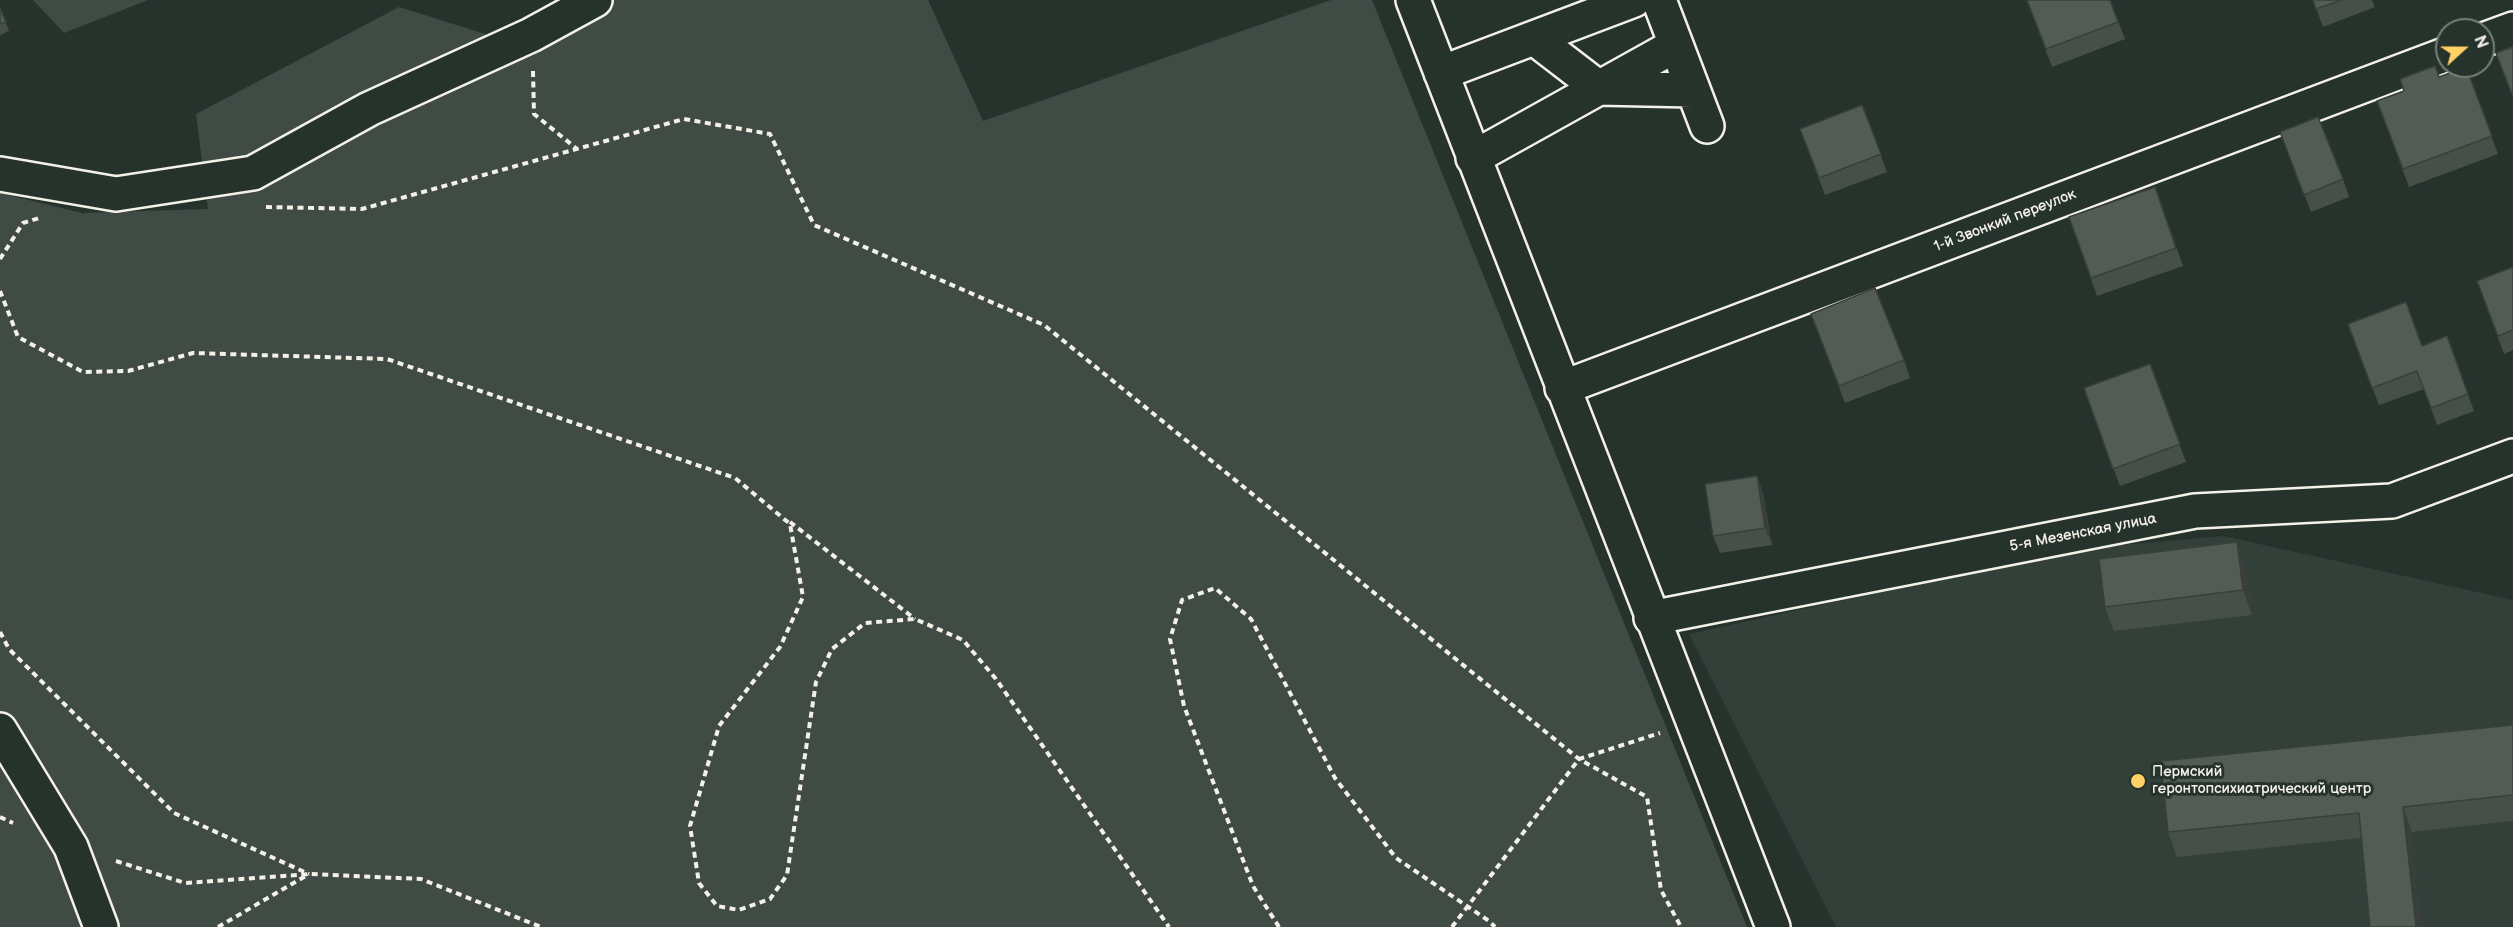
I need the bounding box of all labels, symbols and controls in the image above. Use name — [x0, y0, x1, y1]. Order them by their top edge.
north arrow — [2435, 18, 2495, 78]
text: N — [2469, 33, 2491, 51]
street label: 1-й Звонкий переулок — [1931, 186, 2079, 256]
street label: 5-я Мезенская улица — [2008, 510, 2158, 556]
place label: Пермский геронтопсихиатрический центр — [2152, 763, 2371, 798]
marker: Пермский геронтопсихиатрический центр — [2129, 772, 2147, 790]

